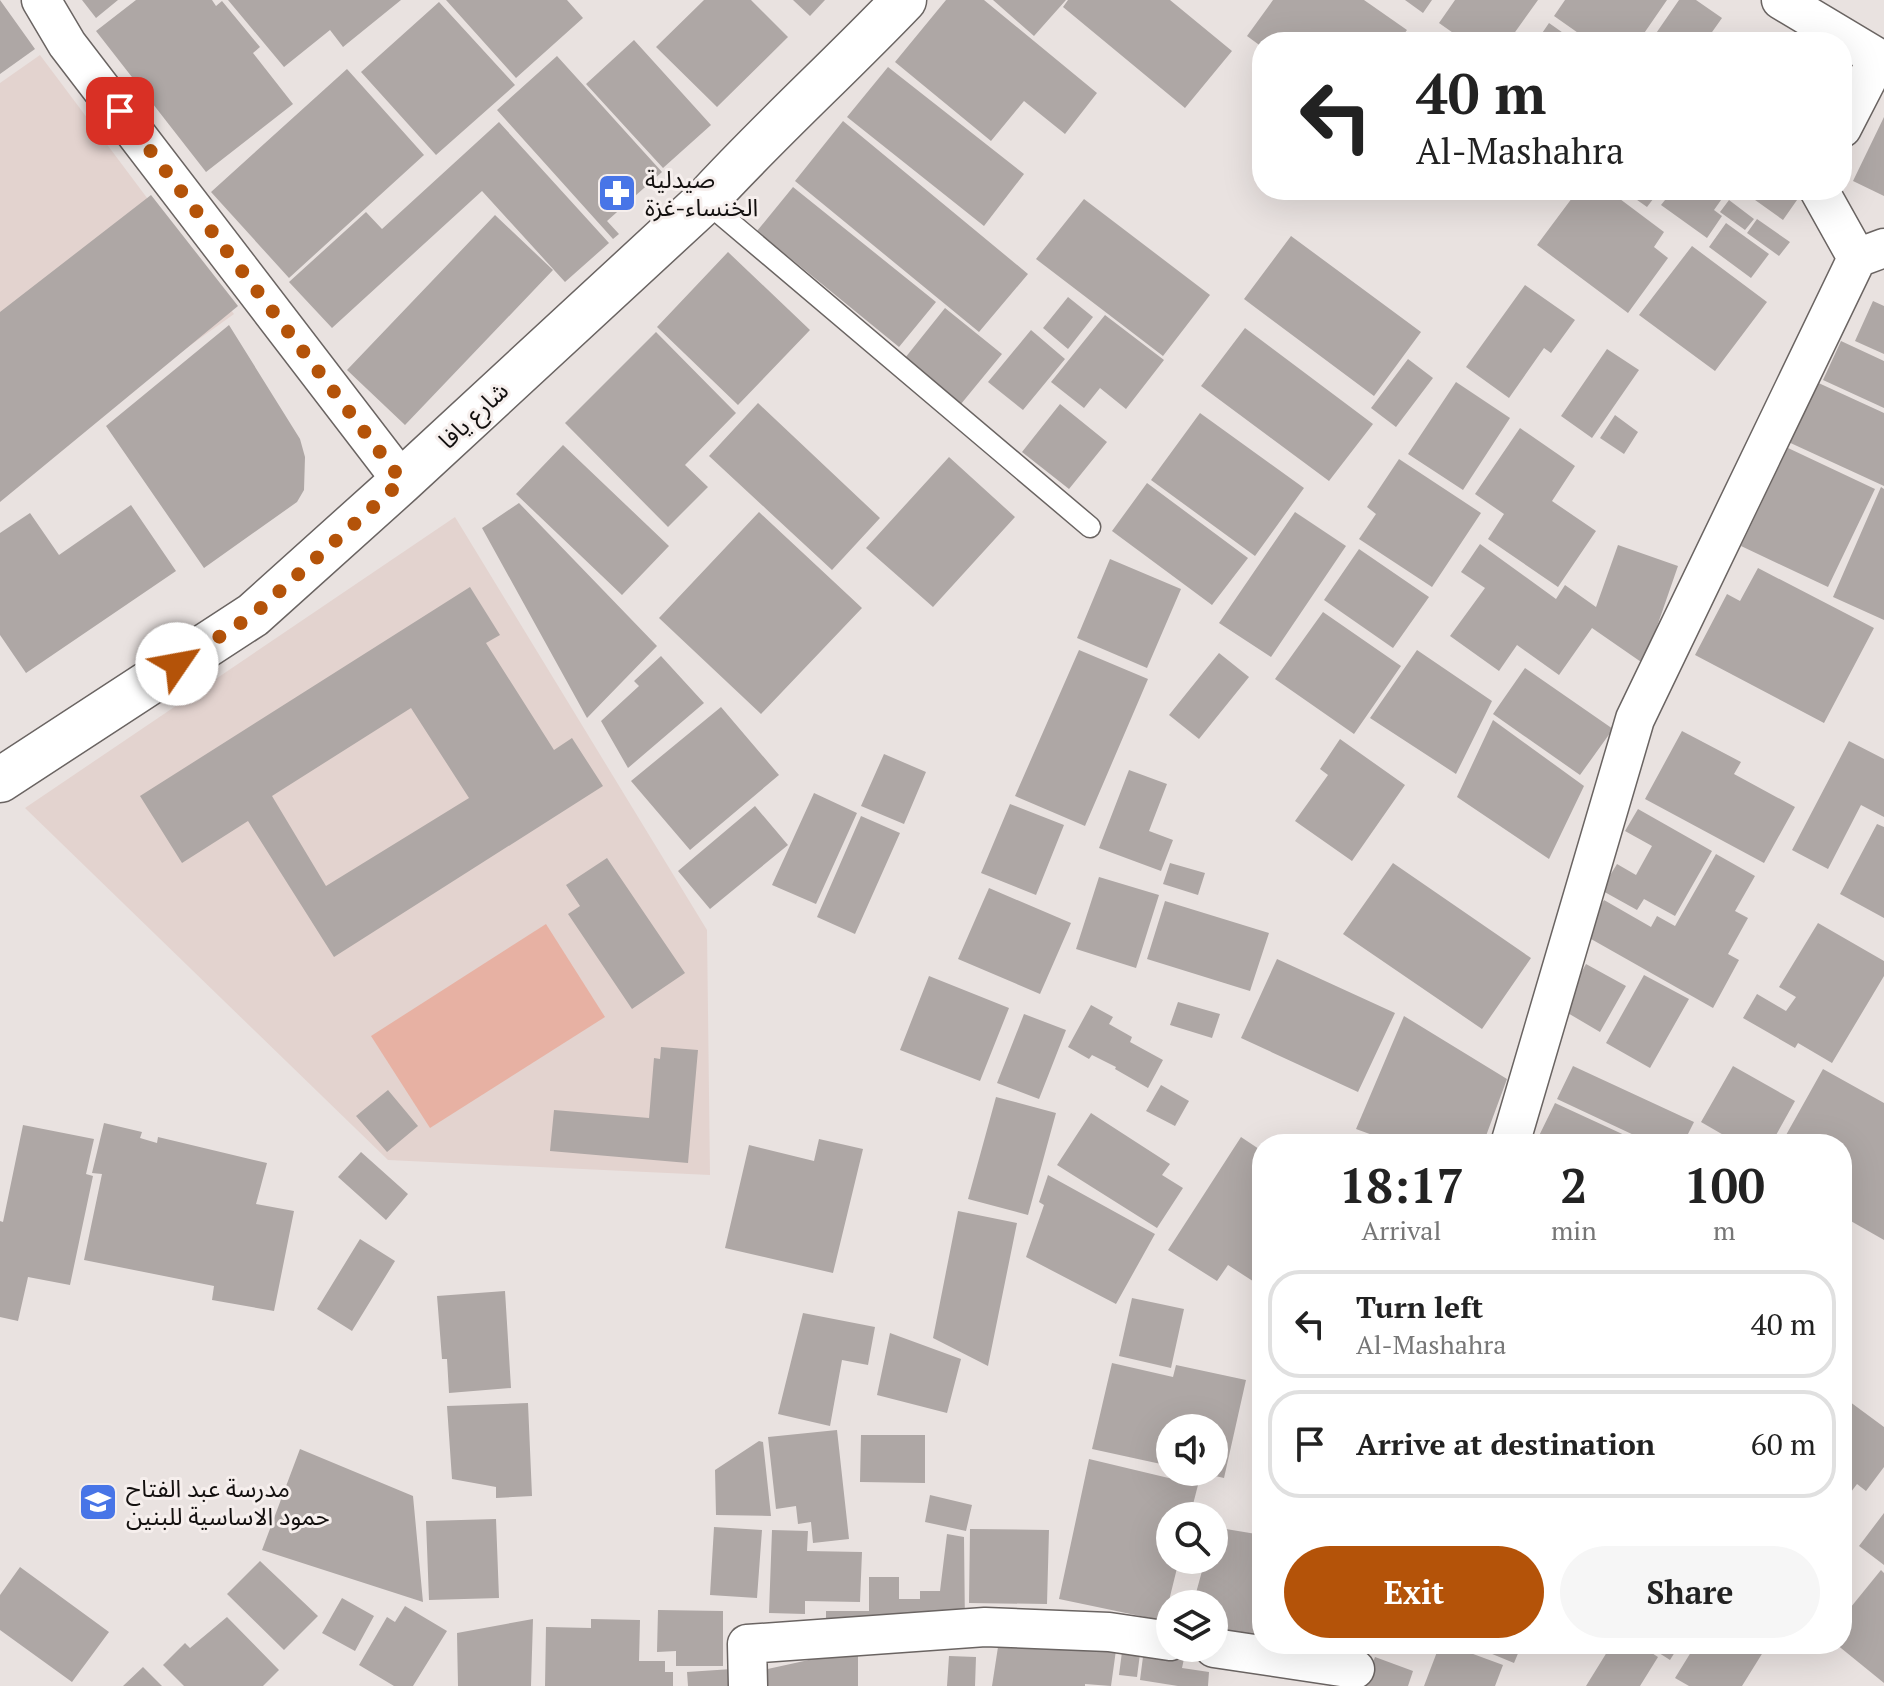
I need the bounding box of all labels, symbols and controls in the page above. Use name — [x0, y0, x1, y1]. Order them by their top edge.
text: 40 m — [1416, 56, 1546, 130]
icon: left — [1284, 64, 1388, 168]
pin — [86, 77, 154, 145]
icon: arrive — [98, 89, 142, 133]
text: Al-Mashahra — [1416, 127, 1624, 174]
place label: صيدلية الخنساء-غزة — [645, 163, 758, 223]
pharmacy icon: صيدلية الخنساء-غزة — [596, 172, 638, 214]
street label: شارع يافا — [431, 374, 516, 457]
position arrow — [135, 622, 219, 706]
text: 18:17 — [1339, 1153, 1464, 1217]
text: 2 — [1560, 1153, 1587, 1217]
text: 100 — [1684, 1153, 1765, 1217]
text: Arrival — [1362, 1213, 1441, 1247]
text: min — [1551, 1213, 1597, 1247]
text: m — [1713, 1213, 1736, 1247]
text: Turn left — [1356, 1287, 1483, 1327]
icon: left — [1288, 1302, 1332, 1346]
text: 40 m — [1751, 1304, 1816, 1344]
text: Al-Mashahra — [1356, 1327, 1506, 1361]
map controls — [1156, 1414, 1228, 1662]
button: sound — [1156, 1414, 1228, 1486]
icon: arrive — [1288, 1422, 1332, 1466]
text: Arrive at destination — [1356, 1424, 1655, 1464]
text: 60 m — [1751, 1424, 1816, 1464]
place label: مدرسة عبد الفتاح حمود الاساسية للبنين — [126, 1472, 330, 1532]
school or university icon: مدرسة عبد الفتاح حمود الاساسية للبنين — [77, 1481, 119, 1523]
button: search — [1156, 1502, 1228, 1574]
button: Exit — [1284, 1546, 1544, 1638]
button: Share — [1560, 1546, 1820, 1638]
button: layers — [1156, 1590, 1228, 1662]

